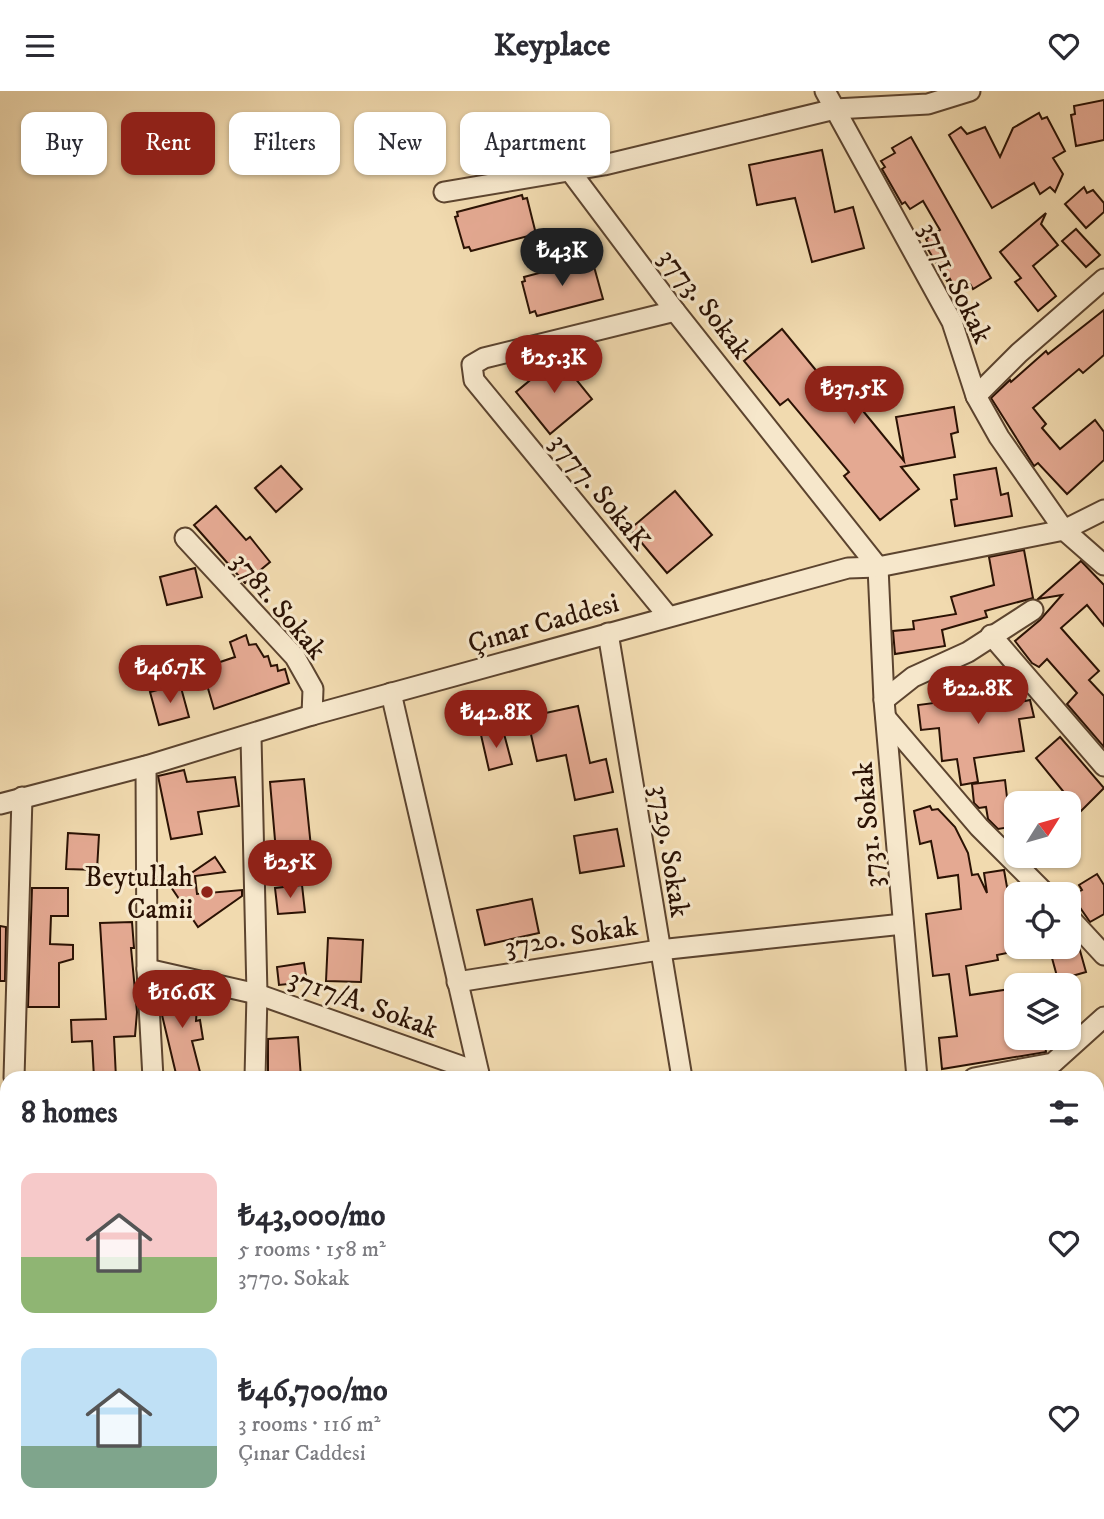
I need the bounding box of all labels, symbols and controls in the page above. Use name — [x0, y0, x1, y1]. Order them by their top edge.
text: Keyplace — [494, 26, 610, 66]
icon: menu — [21, 27, 59, 65]
icon: heart — [1045, 27, 1083, 65]
chip: Buy — [21, 112, 107, 175]
chip: Rent — [121, 112, 215, 175]
chip: Filters — [229, 112, 340, 175]
chip: New — [354, 112, 446, 175]
chip: Apartment — [460, 112, 610, 175]
street label: 3771. Sokak — [911, 216, 1000, 349]
pin: ₺43K — [521, 229, 603, 288]
text: ₺43K — [536, 236, 588, 265]
street label: 3773. Sokak — [651, 242, 759, 366]
pin: ₺25.3K — [497, 335, 611, 395]
text: ₺25.3K — [521, 343, 587, 372]
pin: ₺37.5K — [797, 367, 911, 426]
text: ₺37.5K — [821, 374, 887, 403]
street label: 3777. SokaK — [542, 426, 658, 558]
street label: 3781. Sokak — [224, 545, 334, 667]
street label: Çınar Caddesi — [464, 585, 623, 662]
pin: ₺46.7K — [113, 645, 227, 705]
text: ₺46.7K — [135, 653, 205, 682]
pin: ₺22.8K — [921, 667, 1035, 726]
text: ₺22.8K — [943, 674, 1013, 703]
pin: ₺42.8K — [439, 691, 553, 750]
text: ₺42.8K — [460, 698, 532, 727]
street label: 3731. Sokak — [846, 760, 891, 889]
street label: 3729. Sokak — [642, 783, 697, 920]
north arrow — [1004, 791, 1082, 868]
map controls — [1004, 791, 1081, 1050]
pin: ₺25K — [249, 841, 331, 900]
text: ₺25K — [264, 848, 316, 877]
place label: Beytullah Camii — [85, 860, 193, 927]
button: locate — [1004, 882, 1081, 959]
marker: Beytullah Camii — [199, 884, 215, 900]
street label: 3720. Sokak — [502, 909, 641, 964]
street label: 3717/A. Sokak — [284, 960, 443, 1047]
pin: ₺16.6K — [125, 971, 239, 1030]
button: layers — [1004, 973, 1081, 1050]
text: ₺16.6K — [148, 978, 216, 1007]
icon: filters — [1045, 1094, 1083, 1132]
text: 8 homes — [21, 1095, 118, 1132]
text: ₺43,000/mo — [238, 1198, 385, 1235]
icon: home — [77, 1201, 161, 1285]
icon: heart — [1045, 1224, 1083, 1262]
text: 5 rooms · 158 m² — [238, 1235, 386, 1264]
text: 3770. Sokak — [238, 1264, 349, 1293]
text: ₺46,700/mo — [238, 1373, 388, 1410]
icon: home — [77, 1376, 161, 1460]
icon: heart — [1045, 1399, 1083, 1437]
text: 3 rooms · 116 m² — [238, 1410, 381, 1439]
text: Çınar Caddesi — [238, 1439, 366, 1468]

